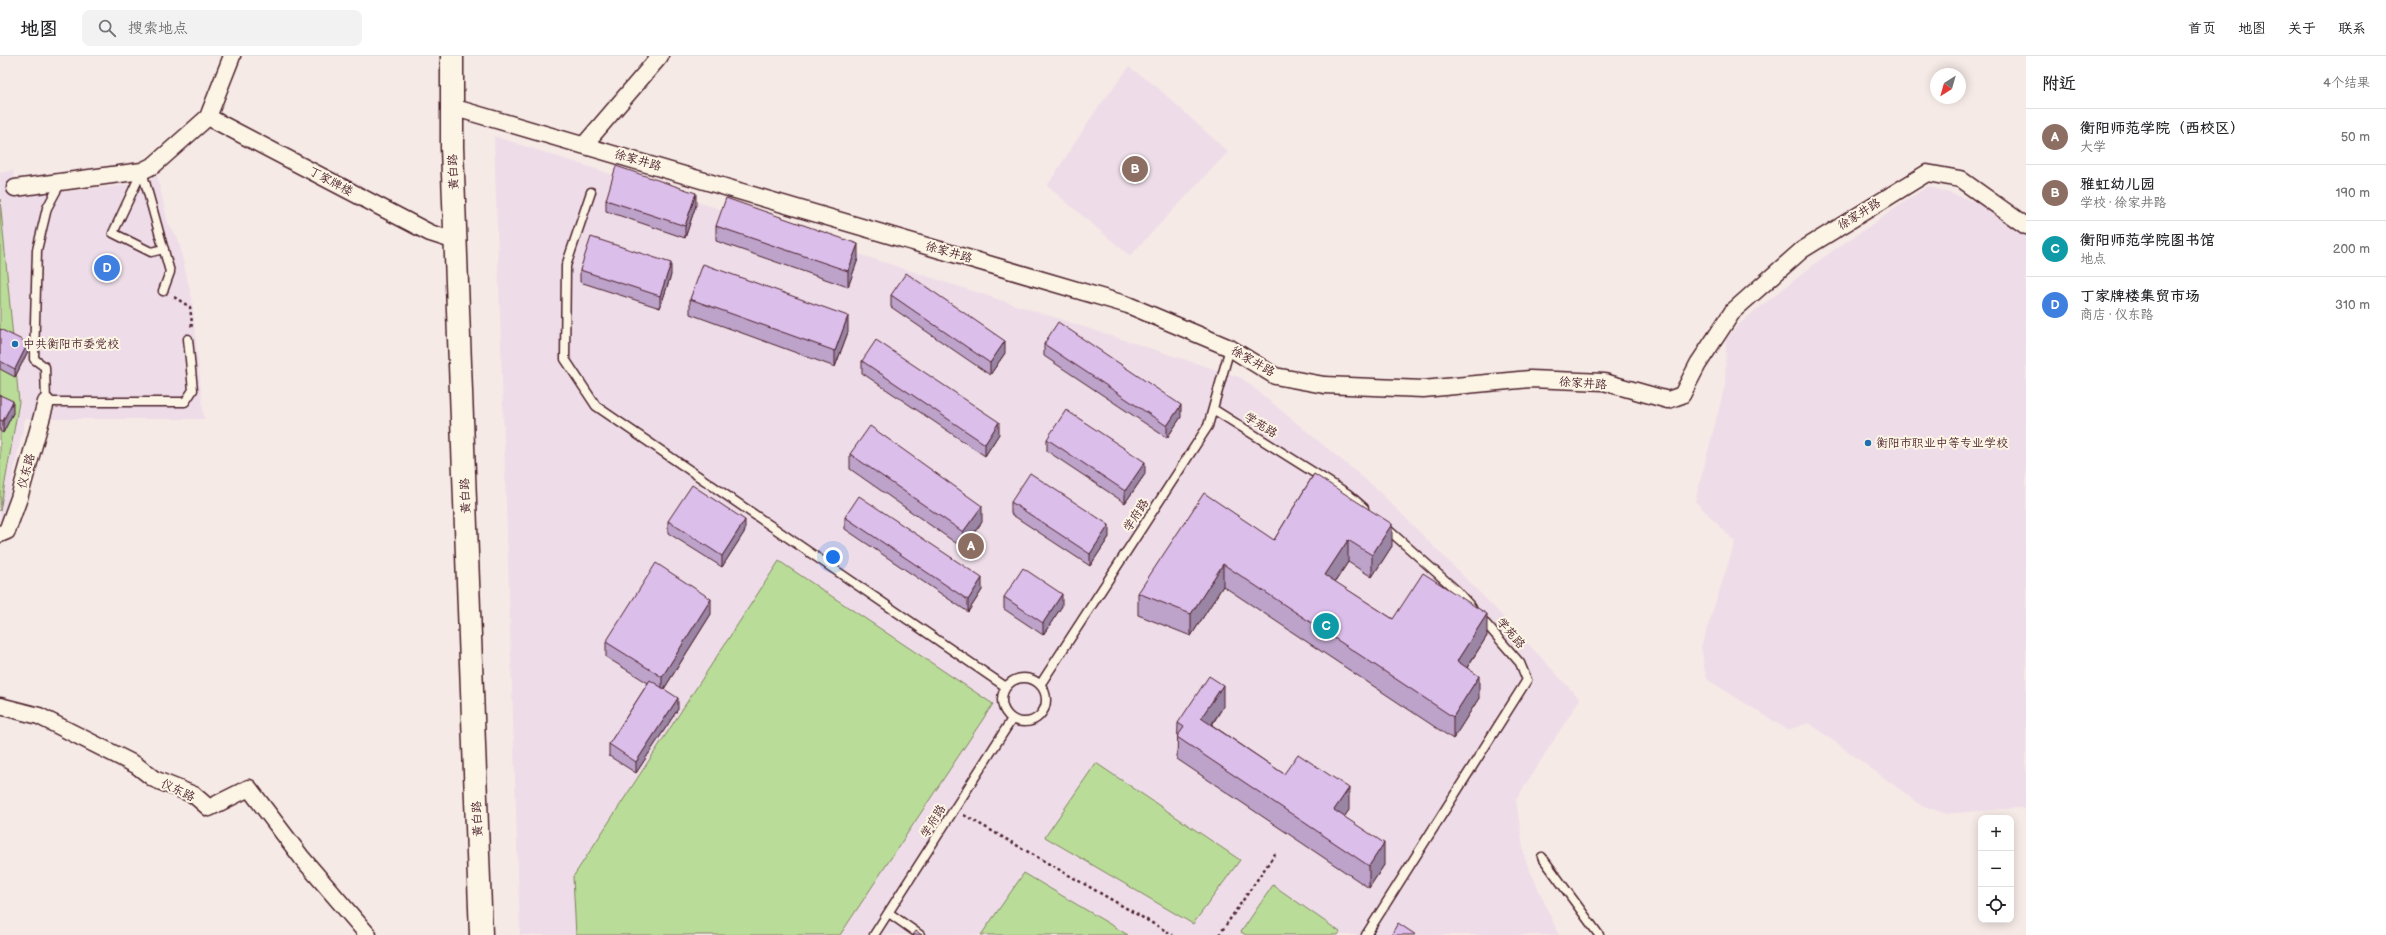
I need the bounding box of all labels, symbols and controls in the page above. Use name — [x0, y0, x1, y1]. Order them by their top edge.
search box — [82, 10, 362, 46]
icon: search — [96, 17, 118, 39]
text: 地图 — [20, 18, 58, 41]
text: 搜索地点 — [128, 19, 188, 38]
text: 首页 — [2188, 20, 2216, 37]
text: 地图 — [2238, 20, 2266, 37]
text: 关于 — [2288, 20, 2316, 37]
text: 联系 — [2338, 20, 2366, 37]
north arrow — [1930, 68, 1966, 104]
text: 附近 — [2042, 74, 2076, 94]
text: 4个结果 — [2323, 75, 2370, 91]
text: 衡阳师范学院（西校区） — [2080, 119, 2245, 138]
text: A — [2051, 129, 2059, 145]
text: 50 m — [2341, 129, 2370, 145]
text: 大学 — [2080, 139, 2106, 155]
street label: 徐家井路 — [613, 147, 663, 174]
street label: 黄白路 — [445, 154, 462, 190]
pin: B — [1122, 154, 1148, 184]
street label: 丁家牌楼 — [306, 164, 355, 199]
text: 雅虹幼儿园 — [2080, 175, 2155, 194]
text: B — [2050, 185, 2060, 201]
text: 190 m — [2336, 185, 2370, 201]
street label: 徐家井路 — [1835, 195, 1884, 234]
text: 学校 · 徐家井路 — [2080, 195, 2166, 211]
text: 衡阳师范学院图书馆 — [2080, 231, 2215, 250]
street label: 徐家井路 — [924, 239, 974, 266]
text: C — [2050, 241, 2060, 257]
text: 200 m — [2333, 241, 2370, 257]
text: 地点 — [2080, 251, 2106, 267]
pin: D — [94, 253, 120, 283]
text: 丁家牌楼集贸市场 — [2080, 287, 2200, 306]
text: D — [2050, 297, 2060, 313]
text: 310 m — [2335, 297, 2370, 313]
text: 商店 · 仪东路 — [2080, 307, 2153, 323]
place label: 中共衡阳市委党校 — [23, 337, 119, 352]
marker: 中共衡阳市委党校 — [10, 339, 20, 349]
street label: 徐家井路 — [1228, 343, 1277, 380]
street label: 徐家井路 — [1558, 374, 1607, 393]
street label: 学苑路 — [1241, 410, 1280, 441]
place label: 衡阳市职业中等专业学校 — [1876, 436, 2008, 451]
marker: 衡阳市职业中等专业学校 — [1863, 438, 1873, 448]
street label: 仪东路 — [15, 452, 38, 490]
street label: 黄白路 — [457, 478, 474, 514]
street label: 学府路 — [1120, 496, 1153, 534]
pin: A — [958, 531, 984, 561]
your location — [823, 547, 843, 567]
pin: C — [1313, 611, 1339, 641]
street label: 学苑路 — [1493, 615, 1528, 652]
street label: 仪东路 — [158, 776, 197, 805]
street label: 黄白路 — [469, 801, 486, 837]
street label: 学府路 — [918, 802, 949, 841]
map controls — [1978, 815, 2014, 923]
button: + — [1978, 815, 2014, 851]
button: − — [1978, 851, 2014, 887]
button: locate — [1978, 887, 2014, 923]

